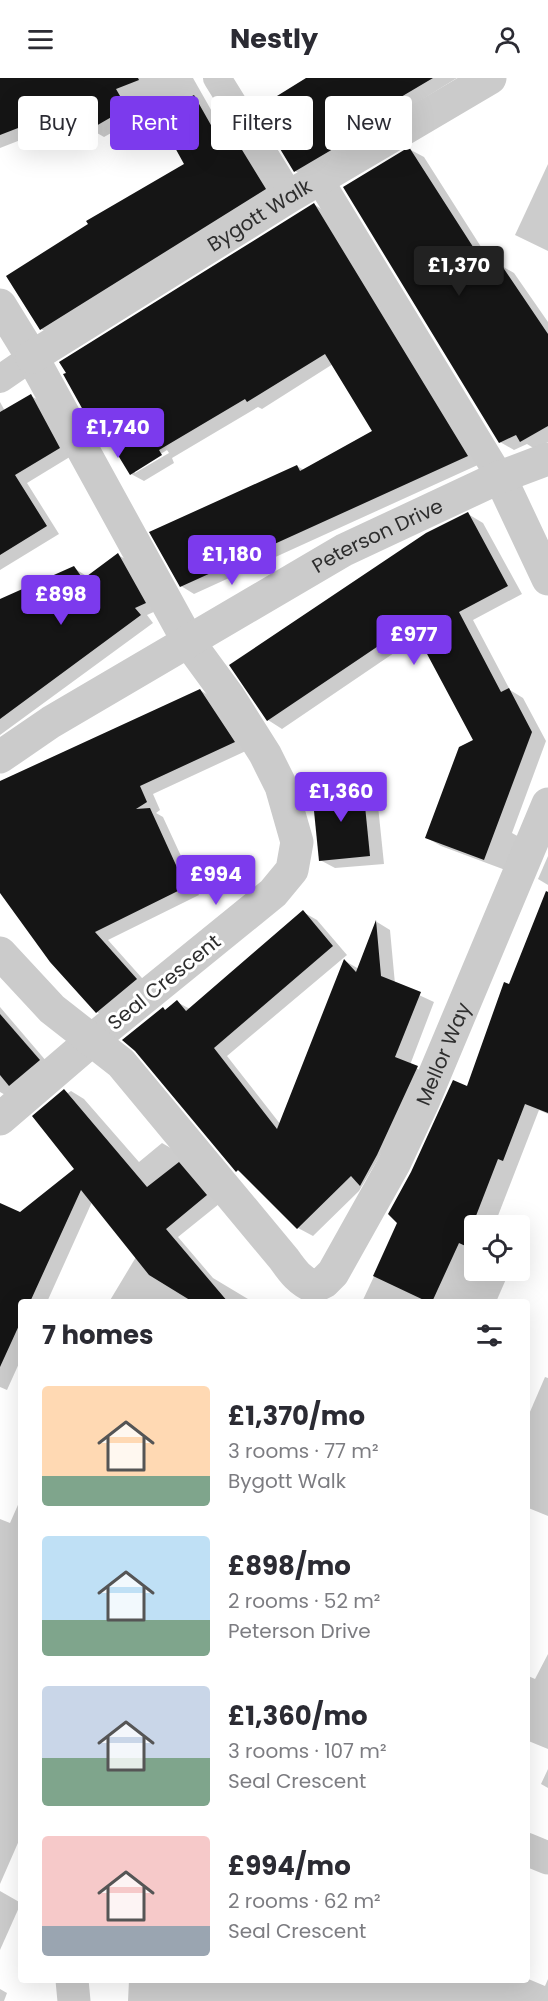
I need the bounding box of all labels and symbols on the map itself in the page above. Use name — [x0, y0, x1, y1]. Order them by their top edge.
street label: Bygott Walk — [202, 172, 317, 258]
pin: £1,370 — [410, 246, 508, 297]
pin: £1,740 — [69, 408, 167, 459]
street label: Peterson Drive — [307, 492, 448, 580]
pin: £1,180 — [183, 535, 281, 586]
pin: £898 — [25, 575, 97, 626]
pin: £977 — [378, 615, 450, 666]
pin: £1,360 — [292, 772, 390, 823]
pin: £994 — [180, 855, 252, 906]
street label: Seal Crescent — [101, 928, 227, 1036]
street label: Mellor Way — [409, 998, 477, 1110]

